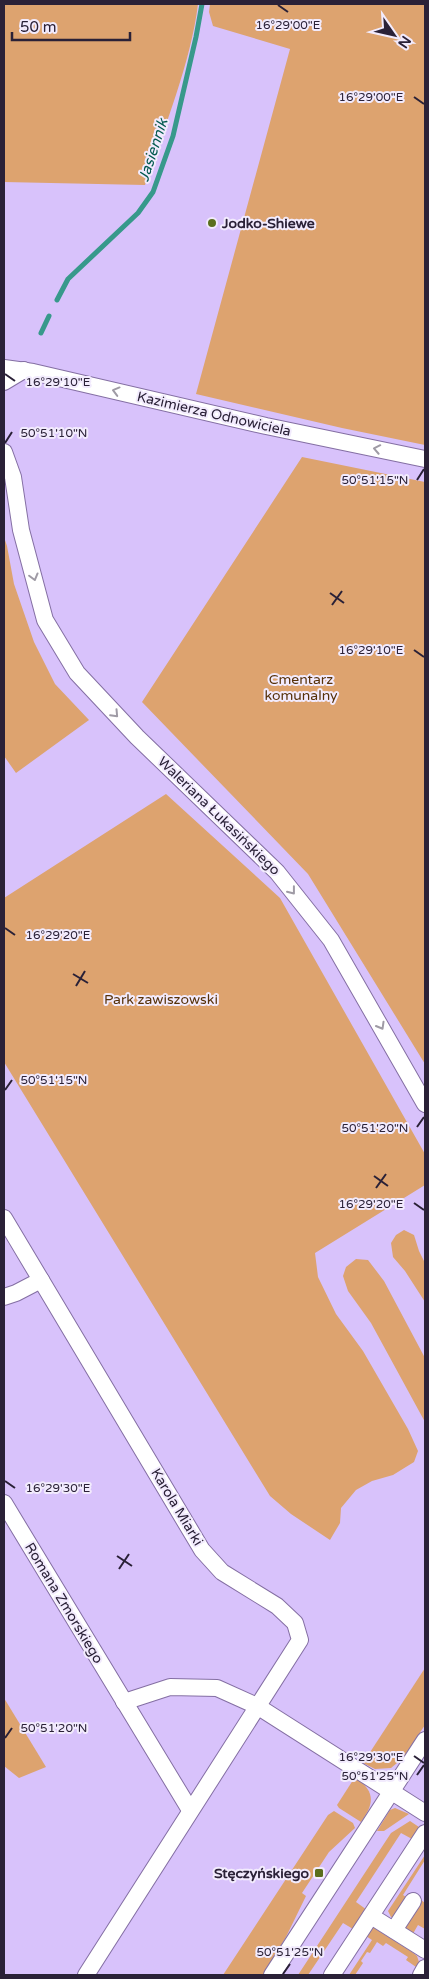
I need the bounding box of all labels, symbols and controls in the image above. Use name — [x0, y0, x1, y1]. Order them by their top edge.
scale bar — [12, 10, 130, 42]
north arrow — [369, 10, 419, 60]
text: 50 m — [20, 18, 57, 36]
text: 16°29'00"E — [256, 18, 321, 32]
text: N — [394, 33, 415, 51]
text: 16°29'00"E — [339, 90, 404, 104]
water label: Jasiennik — [134, 115, 172, 184]
place label: Jodko-Shiewe — [221, 215, 315, 232]
marker: Jodko-Shiewe — [206, 217, 218, 229]
text: 16°29'10"E — [26, 375, 91, 389]
one-way arrow — [112, 386, 121, 397]
street label: Kazimierza Odnowiciela — [135, 388, 293, 440]
text: 50°51'10"N — [21, 426, 88, 440]
one-way arrow — [373, 444, 382, 455]
text: 50°51'15"N — [342, 473, 409, 487]
one-way arrow — [28, 573, 38, 581]
text: 16°29'10"E — [339, 643, 404, 657]
park label: Cmentarz komunalny — [264, 671, 338, 704]
one-way arrow — [109, 709, 118, 718]
street label: Waleriana Łukasińskiego — [154, 753, 284, 879]
one-way arrow — [287, 885, 295, 894]
text: 16°29'20"E — [26, 928, 91, 942]
park label: Park zawiszowski — [104, 991, 218, 1008]
one-way arrow — [375, 1021, 385, 1030]
text: 50°51'15"N — [21, 1073, 88, 1087]
text: 50°51'20"N — [342, 1121, 409, 1135]
text: 16°29'20"E — [339, 1197, 404, 1211]
street label: Karola Miarki — [147, 1465, 207, 1549]
text: 16°29'30"E — [26, 1481, 91, 1495]
street label: Romana Zmorskiego — [21, 1539, 107, 1667]
text: 50°51'20"N — [21, 1721, 88, 1735]
text: 16°29'30"E — [339, 1750, 404, 1764]
text: 50°51'25"N — [342, 1769, 409, 1783]
place label: Stęczyńskiego — [214, 1865, 309, 1882]
marker: Stęczyńskiego — [313, 1867, 325, 1879]
text: 50°51'25"N — [257, 1945, 324, 1959]

